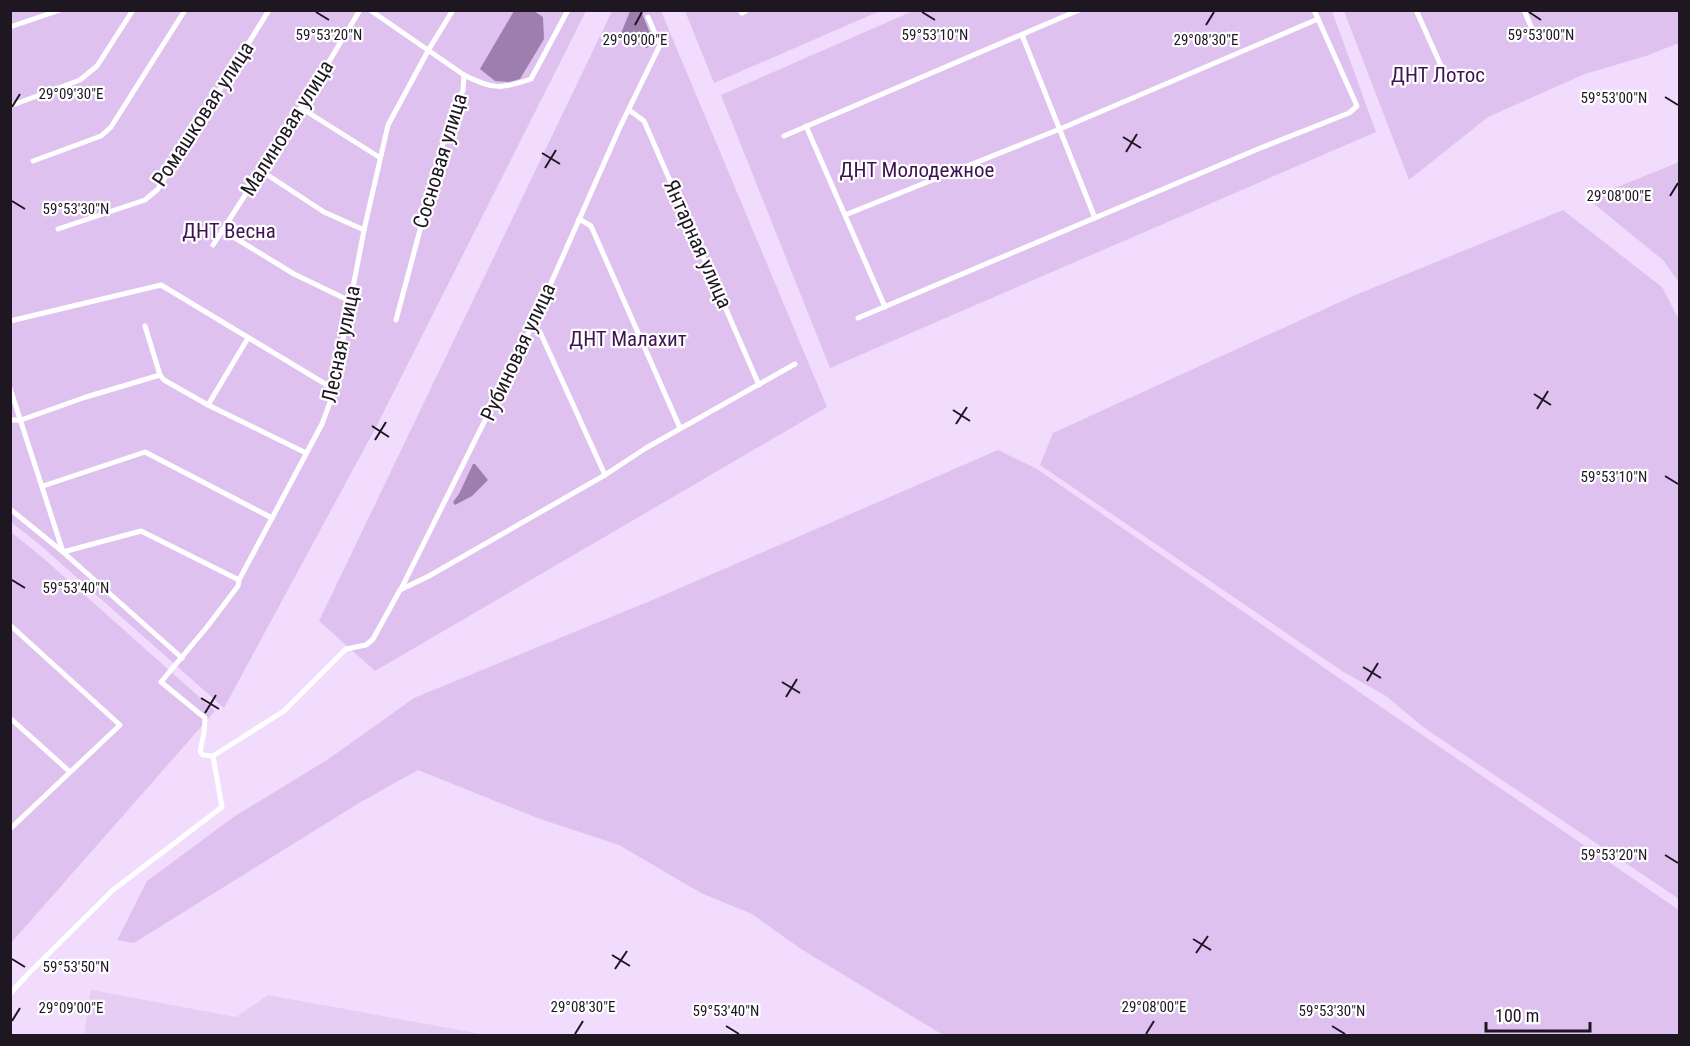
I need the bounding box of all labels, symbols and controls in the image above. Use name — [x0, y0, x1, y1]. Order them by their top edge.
text: 59°53'20"N — [296, 26, 362, 44]
text: 59°53'10"N — [902, 26, 968, 44]
text: 59°53'00"N — [1508, 26, 1574, 44]
text: 29°09'00"E — [603, 31, 667, 49]
text: 29°08'30"E — [1174, 31, 1238, 49]
street label: Ромашковая улица — [147, 37, 259, 191]
street label: Малиновая улица — [236, 56, 338, 200]
park label: ДНТ Лотос — [1391, 63, 1485, 87]
text: 29°09'30"E — [39, 85, 103, 103]
text: 59°53'00"N — [1581, 89, 1647, 107]
street label: Сосновая улица — [408, 91, 472, 231]
park label: ДНТ Молодежное — [840, 158, 995, 182]
street label: Янтарная улица — [659, 176, 737, 312]
text: 29°08'00"E — [1587, 187, 1651, 205]
text: 59°53'30"N — [43, 200, 109, 218]
park label: ДНТ Весна — [182, 219, 276, 243]
street label: Рубиновая улица — [476, 279, 560, 425]
street label: Лесная улица — [317, 283, 365, 405]
park label: ДНТ Малахит — [569, 327, 687, 351]
text: 59°53'10"N — [1581, 468, 1647, 486]
text: 59°53'40"N — [43, 579, 109, 597]
text: 59°53'20"N — [1581, 846, 1647, 864]
text: 59°53'50"N — [43, 958, 109, 976]
scale bar — [1486, 995, 1590, 1033]
text: 29°08'30"E — [551, 998, 615, 1016]
text: 29°08'00"E — [1122, 998, 1186, 1016]
text: 29°09'00"E — [39, 999, 103, 1017]
text: 59°53'40"N — [693, 1002, 759, 1020]
text: 59°53'30"N — [1299, 1002, 1365, 1020]
text: 100 m — [1495, 1005, 1539, 1026]

